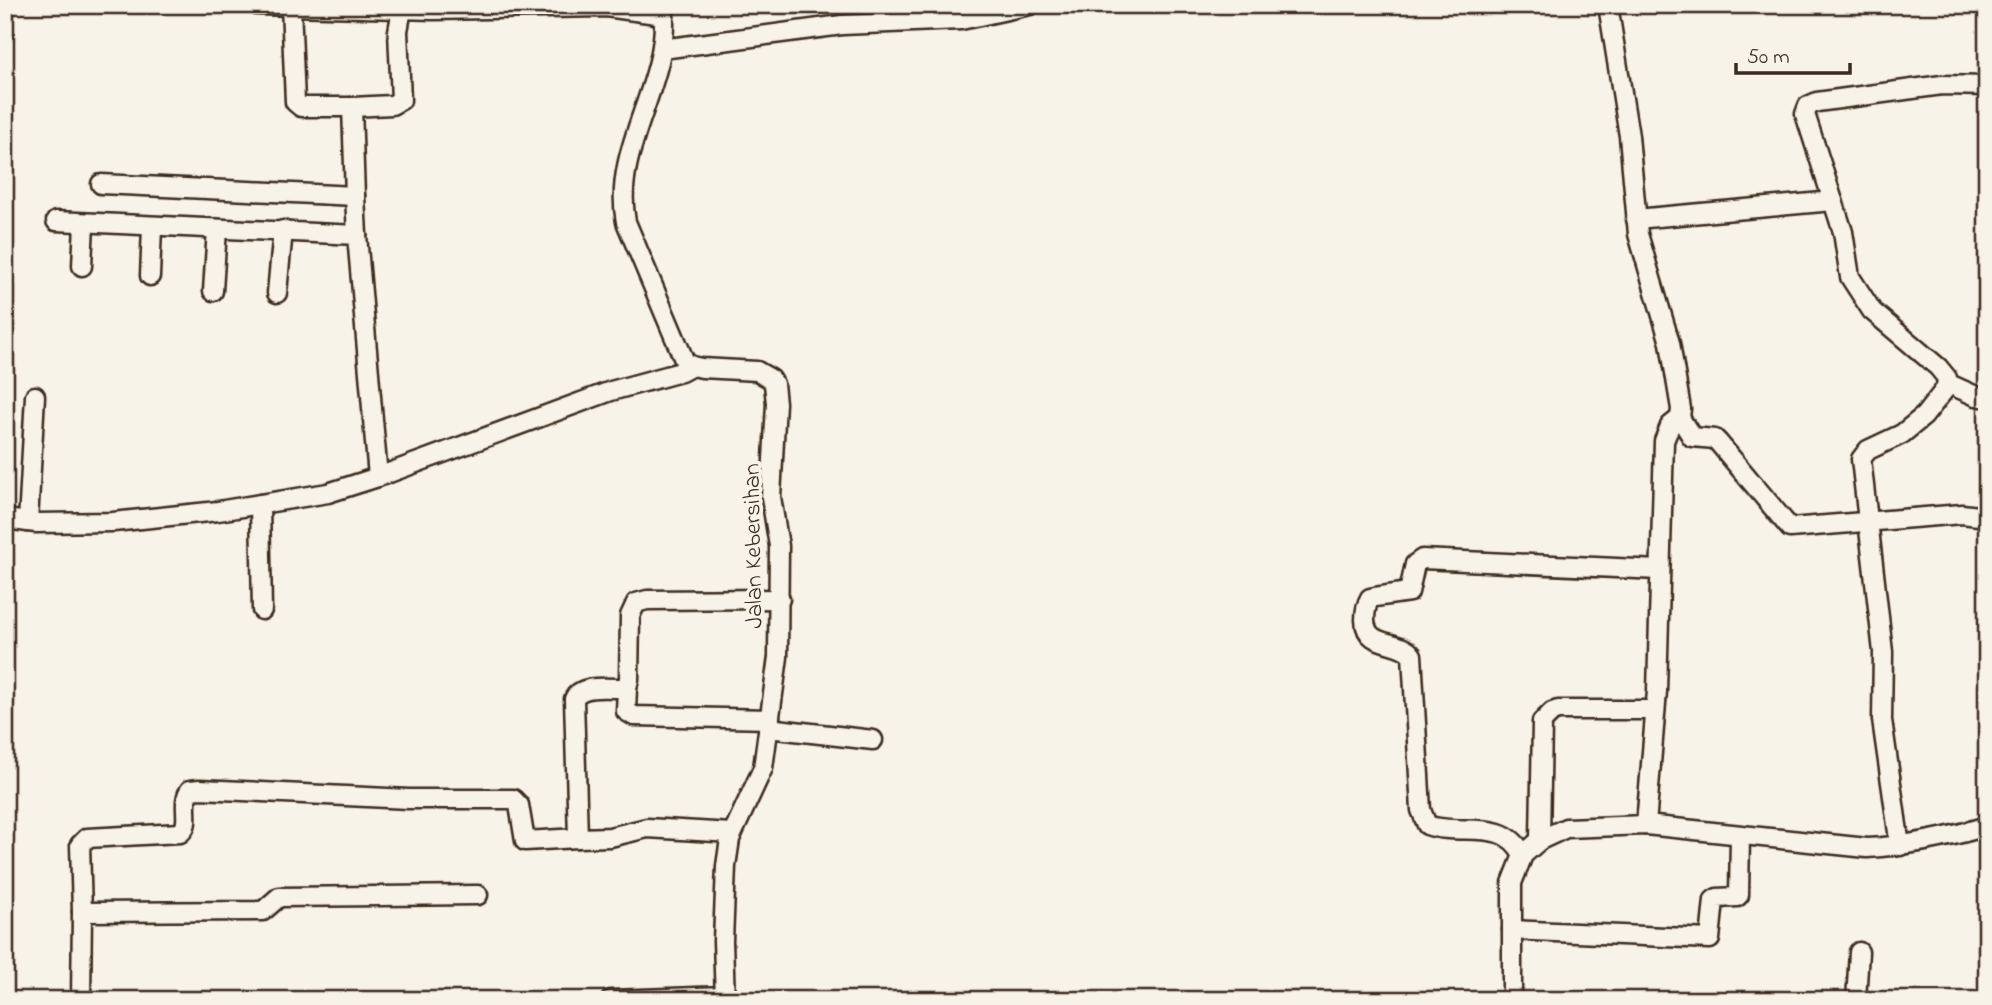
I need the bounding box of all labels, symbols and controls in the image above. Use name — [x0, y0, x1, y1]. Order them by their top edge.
scale bar — [1736, 32, 1850, 76]
text: 50 m — [1747, 43, 1790, 73]
street label: Jalan Kebersihan — [736, 463, 773, 629]

